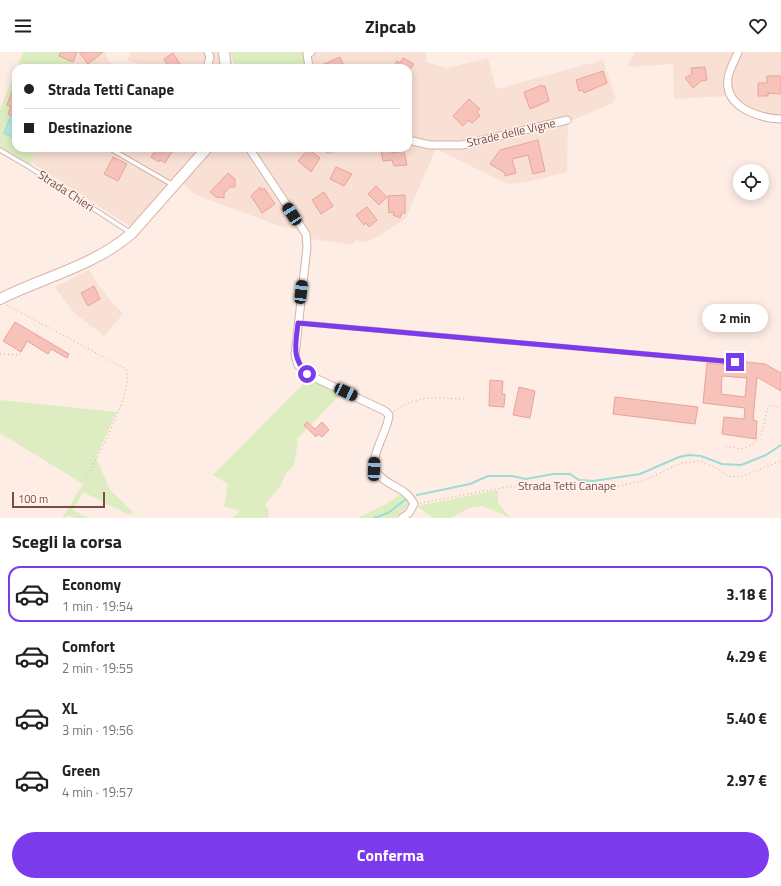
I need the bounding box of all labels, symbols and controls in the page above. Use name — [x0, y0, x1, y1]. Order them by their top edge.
text: Zipcab — [365, 13, 416, 40]
icon: menu — [12, 15, 34, 37]
icon: heart — [747, 15, 769, 37]
text: Strada Tetti Canape — [48, 78, 174, 101]
street label: Strade delle Vigne — [465, 113, 557, 152]
text: Destinazione — [48, 116, 132, 139]
map controls — [733, 164, 769, 200]
button: locate — [733, 164, 769, 200]
street label: Strada Chieri — [34, 165, 98, 216]
car — [280, 201, 304, 227]
car — [294, 279, 308, 305]
callout: 2 min — [702, 304, 768, 332]
text: 2 min — [719, 308, 751, 328]
route end — [726, 353, 744, 371]
route start — [298, 365, 316, 383]
car — [333, 381, 359, 403]
car — [368, 457, 380, 481]
street label: Strada Tetti Canape — [518, 476, 616, 495]
scale bar — [12, 490, 105, 509]
text: 100 m — [18, 491, 48, 507]
text: Scegli la corsa — [12, 528, 122, 555]
text: Economy — [62, 573, 121, 596]
icon: car — [14, 576, 50, 612]
text: 3.18 € — [726, 583, 767, 606]
text: 1 min · 19:54 — [62, 596, 133, 616]
text: Comfort — [62, 635, 115, 658]
icon: car — [14, 638, 50, 674]
text: 4.29 € — [726, 645, 767, 668]
text: 2 min · 19:55 — [62, 658, 133, 678]
text: XL — [62, 697, 78, 720]
icon: car — [14, 700, 50, 736]
text: 5.40 € — [726, 707, 767, 730]
text: 3 min · 19:56 — [62, 720, 133, 740]
text: Green — [62, 759, 100, 782]
icon: car — [14, 762, 50, 798]
text: 2.97 € — [726, 769, 767, 792]
text: 4 min · 19:57 — [62, 782, 133, 802]
button: Conferma — [12, 832, 769, 878]

